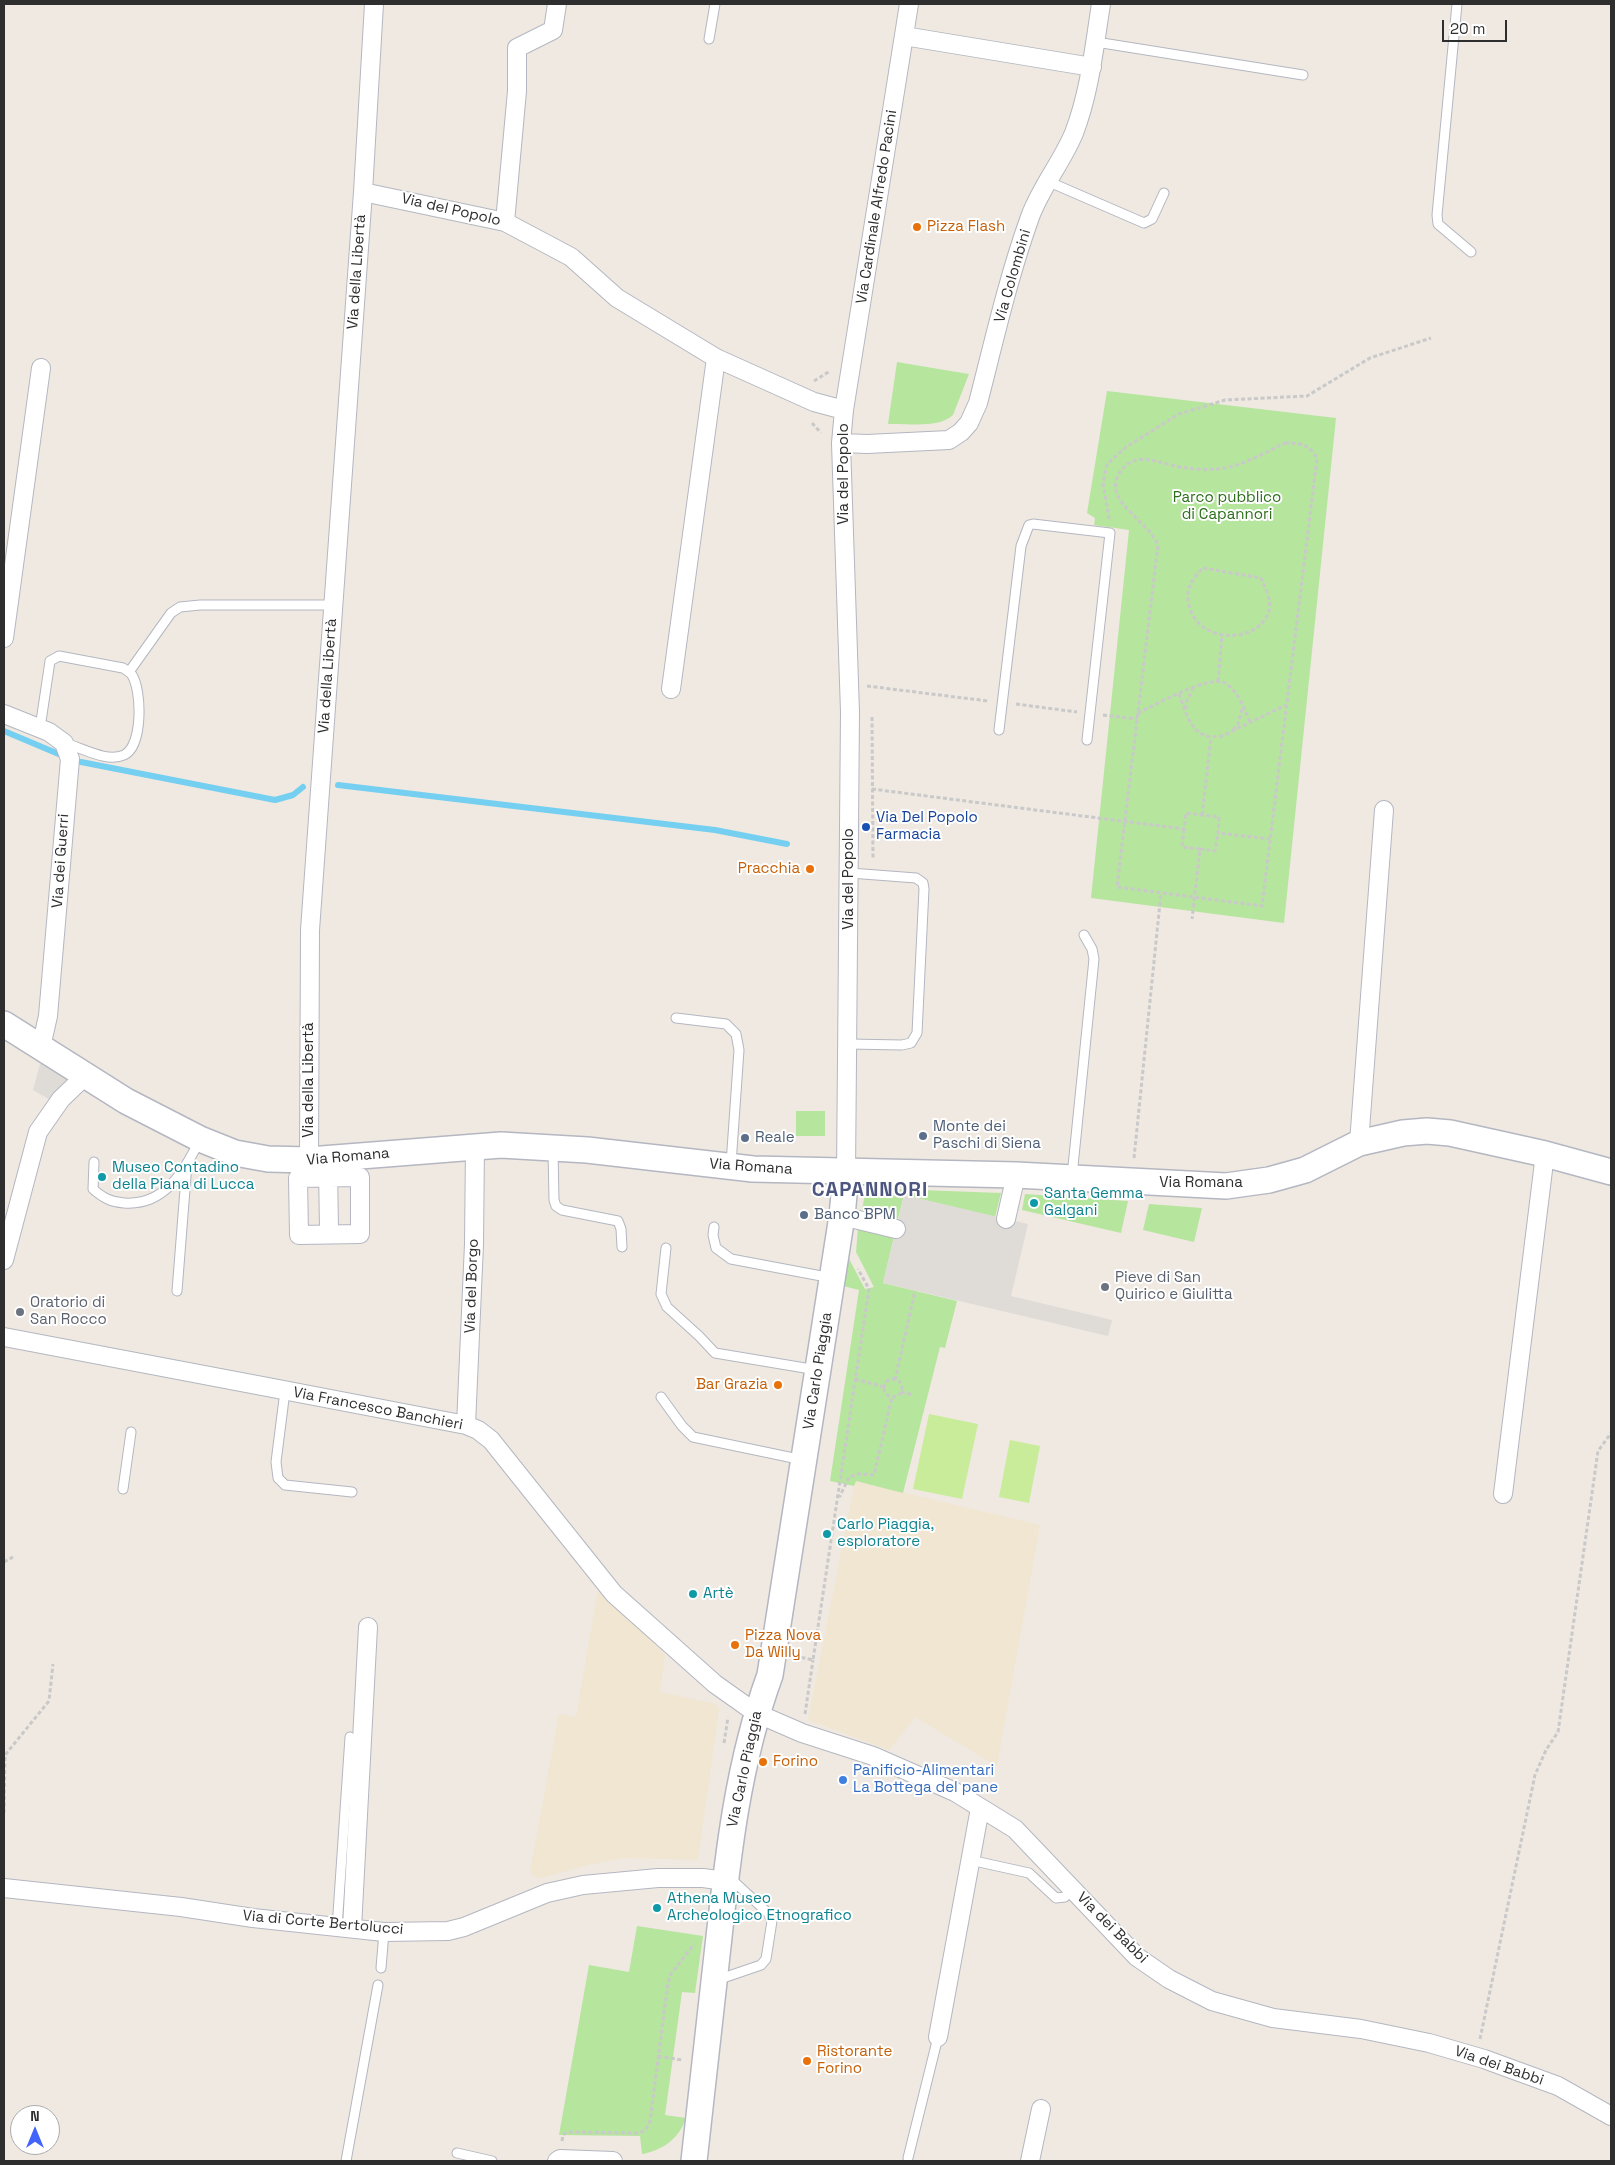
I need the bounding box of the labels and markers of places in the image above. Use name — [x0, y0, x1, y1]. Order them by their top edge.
place label: Pizza Flash — [927, 218, 1005, 236]
marker: Pizza Flash — [911, 221, 923, 233]
place label: Via Del Popolo Farmacia — [876, 809, 978, 844]
marker: Via Del Popolo Farmacia — [860, 821, 872, 833]
place label: Pracchia — [738, 860, 800, 878]
marker: Pracchia — [804, 863, 816, 875]
place label: Monte dei Paschi di Siena — [933, 1118, 1041, 1153]
place label: Reale — [755, 1129, 795, 1147]
marker: Monte dei Paschi di Siena — [917, 1130, 929, 1142]
marker: Reale — [739, 1132, 751, 1144]
place label: Museo Contadino della Piana di Lucca — [112, 1159, 254, 1194]
marker: Museo Contadino della Piana di Lucca — [96, 1171, 108, 1183]
place label: Santa Gemma Galgani — [1044, 1185, 1143, 1220]
marker: Santa Gemma Galgani — [1028, 1197, 1040, 1209]
place label: Banco BPM — [814, 1206, 896, 1224]
marker: Banco BPM — [798, 1209, 810, 1221]
place label: Pieve di San Quirico e Giulitta — [1115, 1269, 1233, 1304]
marker: Pieve di San Quirico e Giulitta — [1099, 1281, 1111, 1293]
place label: Oratorio di San Rocco — [30, 1294, 107, 1329]
marker: Oratorio di San Rocco — [14, 1306, 26, 1318]
place label: Bar Grazia — [696, 1376, 768, 1394]
marker: Bar Grazia — [772, 1379, 784, 1391]
place label: Carlo Piaggia, esploratore — [837, 1516, 934, 1551]
marker: Carlo Piaggia, esploratore — [821, 1528, 833, 1540]
place label: Artè — [703, 1585, 734, 1603]
marker: Artè — [687, 1588, 699, 1600]
place label: Pizza Nova Da Willy — [745, 1627, 821, 1662]
marker: Pizza Nova Da Willy — [729, 1639, 741, 1651]
place label: Forino — [773, 1753, 818, 1771]
marker: Forino — [757, 1756, 769, 1768]
place label: Panificio-Alimentari La Bottega del pane — [853, 1762, 998, 1797]
marker: Panificio-Alimentari La Bottega del pane — [837, 1774, 849, 1786]
place label: Athena Museo Archeologico Etnografico — [667, 1890, 852, 1925]
marker: Athena Museo Archeologico Etnografico — [651, 1902, 663, 1914]
place label: Ristorante Forino — [817, 2043, 892, 2078]
marker: Ristorante Forino — [801, 2055, 813, 2067]

